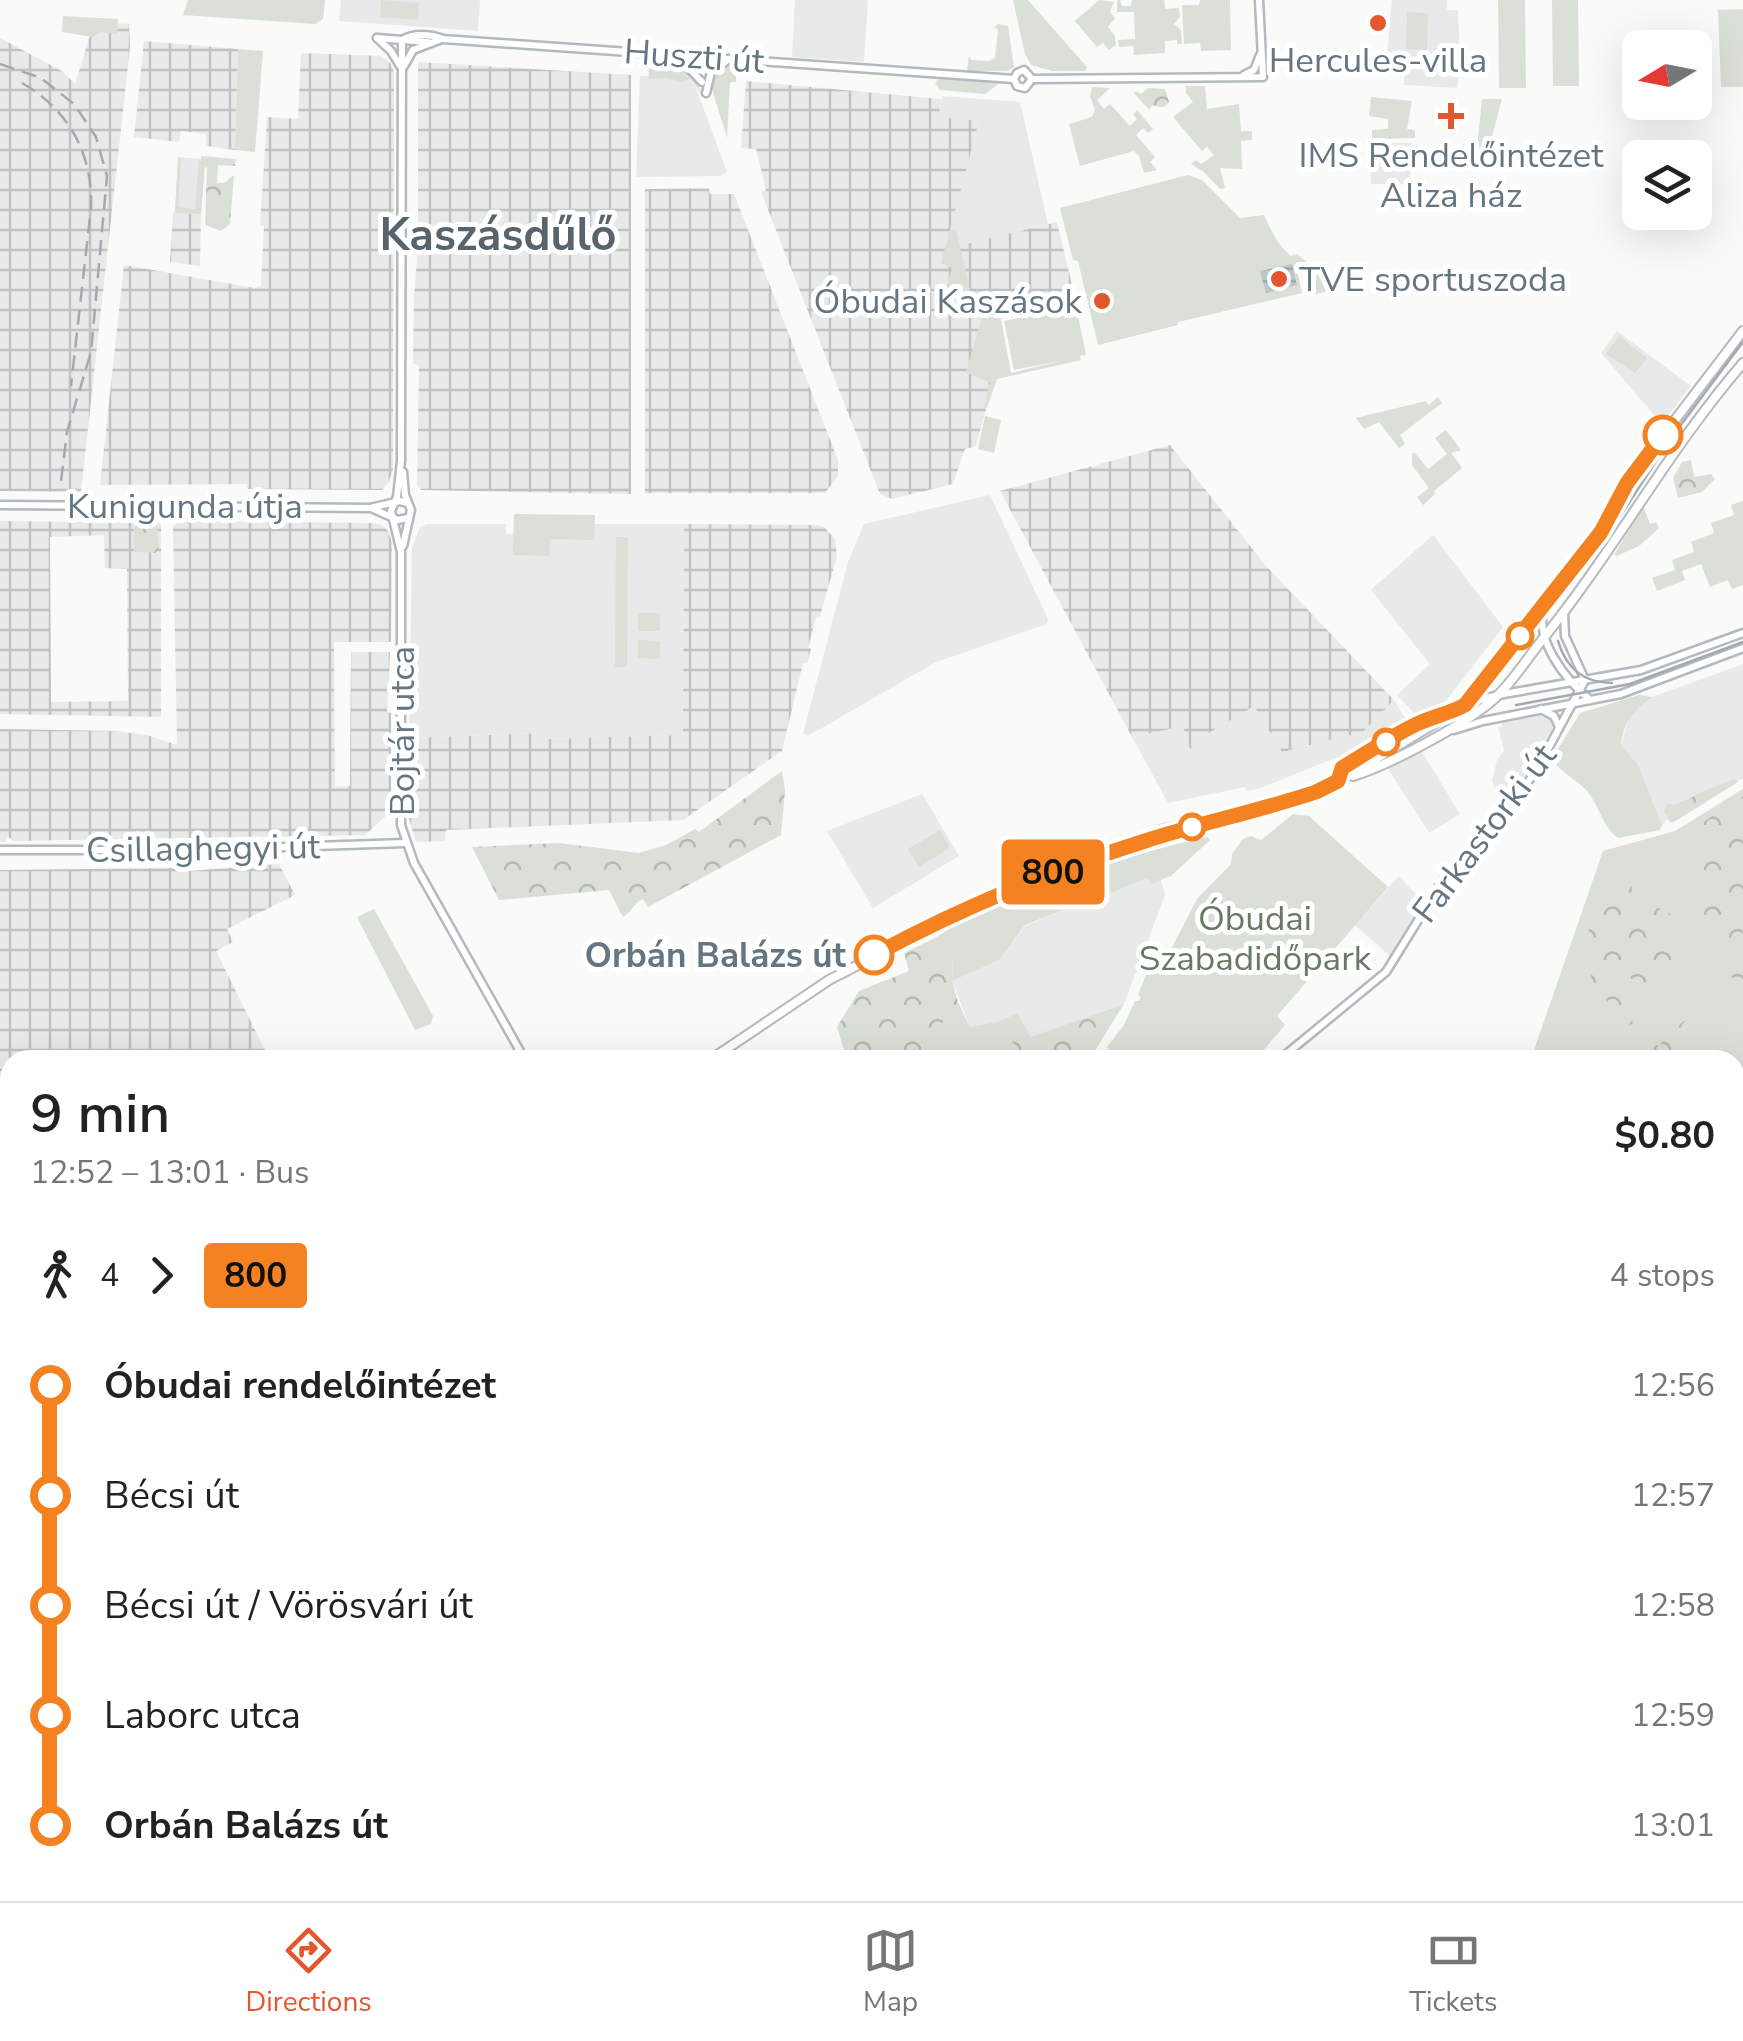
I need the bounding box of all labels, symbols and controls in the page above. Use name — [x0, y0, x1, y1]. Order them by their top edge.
marker: Hercules-villa — [1367, 12, 1389, 34]
street label: Huszti út — [622, 28, 766, 85]
north arrow — [1622, 30, 1712, 120]
map controls — [1622, 30, 1712, 230]
place label: Hercules-villa — [1269, 37, 1487, 84]
marker: IMS Rendelőintézet Aliza ház — [1438, 103, 1464, 129]
place label: IMS Rendelőintézet Aliza ház — [1299, 132, 1604, 219]
button: layers — [1622, 140, 1712, 230]
district label: Kaszásdűlő — [379, 205, 617, 266]
place label: TVE sportuszoda — [1299, 256, 1567, 303]
marker: TVE sportuszoda — [1268, 268, 1290, 290]
place label: Óbudai Kaszások — [814, 278, 1082, 325]
marker: Óbudai Kaszások — [1091, 290, 1113, 312]
unlabelled marker — [1644, 416, 1682, 454]
street label: Kunigunda útja — [67, 483, 303, 530]
unlabelled marker — [1507, 623, 1533, 649]
street label: Bojtár utca — [379, 646, 426, 816]
unlabelled marker — [1373, 729, 1399, 755]
street label: Farkastorki út — [1402, 734, 1568, 932]
unlabelled marker — [1179, 814, 1205, 840]
street label: Csillaghegyi út — [86, 823, 321, 874]
line badge: 800 — [996, 840, 1110, 904]
text: 800 — [1021, 849, 1085, 896]
park label: Óbudai Szabadidőpark — [1139, 895, 1372, 982]
place label: Orbán Balázs út — [585, 932, 847, 979]
marker: Orbán Balázs út — [855, 936, 893, 974]
text: 9 min — [30, 1076, 170, 1151]
text: $0.80 — [1614, 1110, 1715, 1161]
text: 12:52 – 13:01 · Bus — [30, 1151, 309, 1194]
icon: walk — [30, 1248, 85, 1303]
icon: forward — [134, 1248, 189, 1303]
text: 800 — [224, 1252, 287, 1299]
text: 4 — [100, 1254, 119, 1297]
text: 4 stops — [1609, 1254, 1715, 1297]
text: Óbudai rendelőintézet — [104, 1360, 496, 1411]
text: 12:56 — [1631, 1364, 1715, 1407]
text: Bécsi út — [104, 1470, 239, 1521]
text: 12:57 — [1631, 1474, 1715, 1517]
text: Bécsi út / Vörösvári út — [104, 1580, 473, 1631]
text: 12:58 — [1631, 1584, 1715, 1627]
text: Laborc utca — [104, 1690, 301, 1741]
text: 12:59 — [1631, 1694, 1715, 1737]
text: Orbán Balázs út — [104, 1800, 388, 1851]
text: 13:01 — [1631, 1804, 1715, 1847]
tab: Directions — [246, 1923, 372, 2021]
tab: Map — [863, 1923, 918, 2021]
tab: Tickets — [1409, 1923, 1497, 2021]

